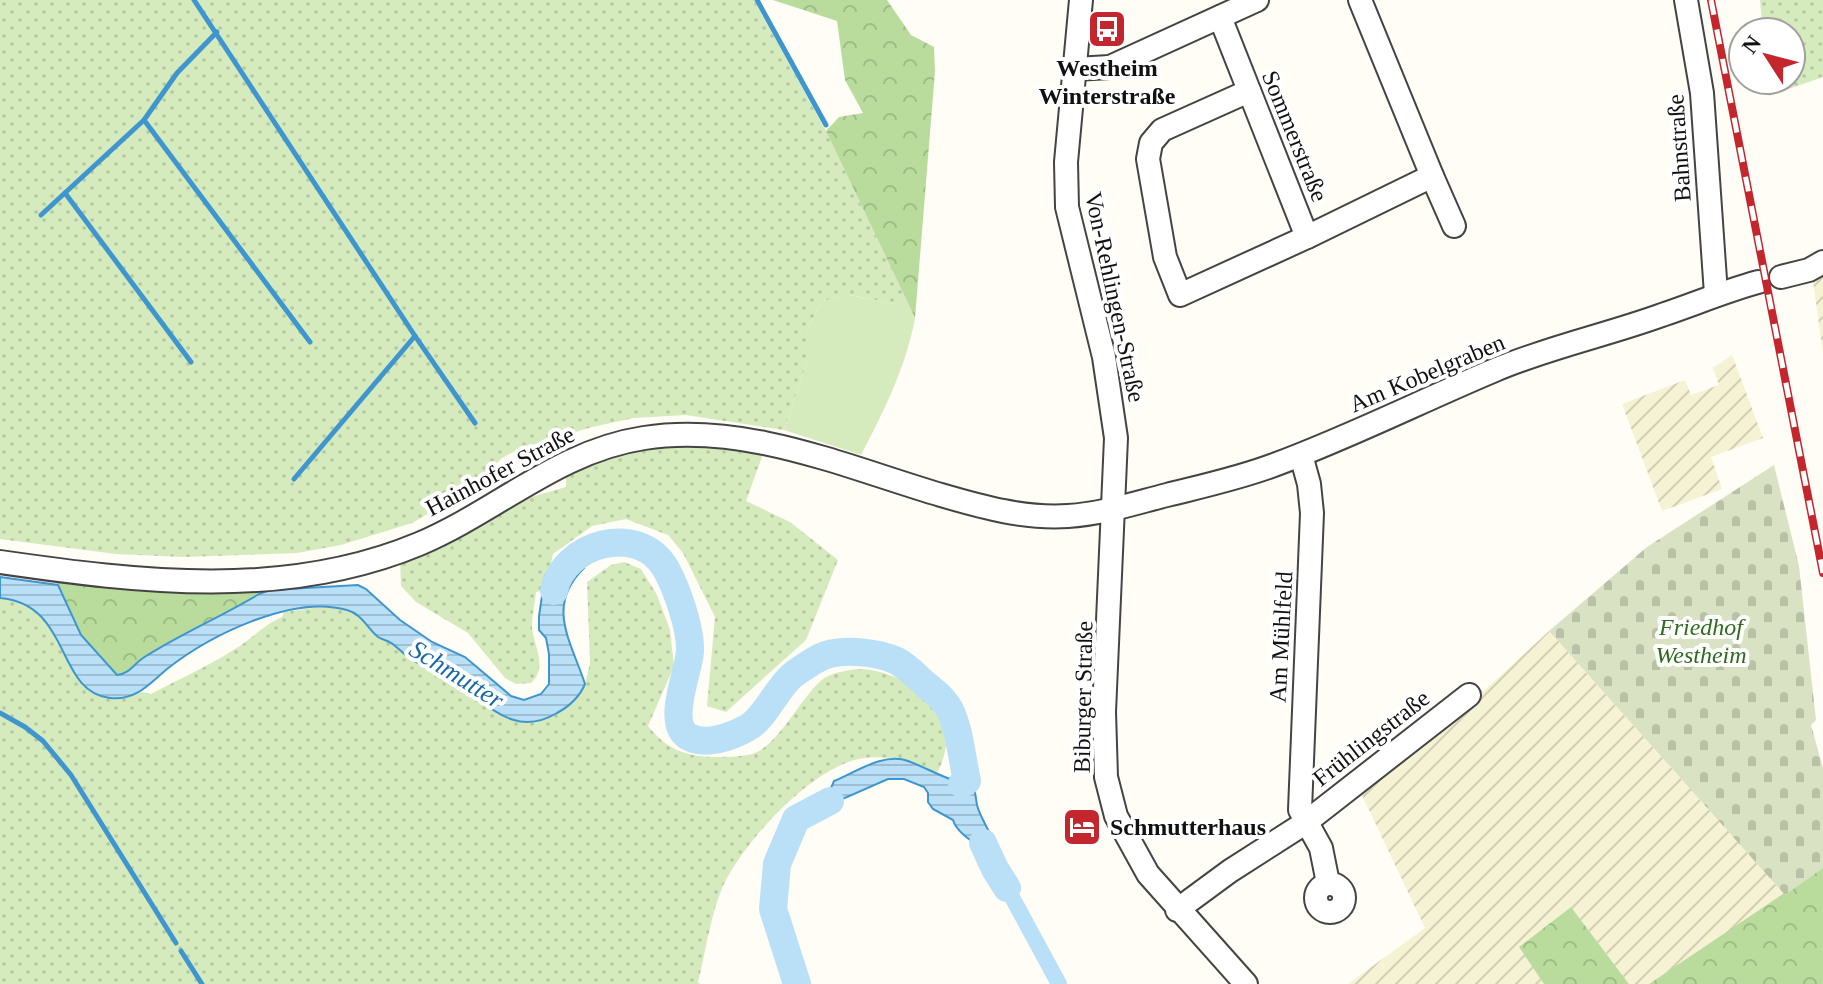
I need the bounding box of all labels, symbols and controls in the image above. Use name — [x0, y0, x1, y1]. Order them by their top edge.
bus stop icon: Westheim Winterstraße — [1086, 8, 1128, 50]
north arrow — [1727, 16, 1807, 96]
text: N — [1736, 31, 1766, 58]
place label: Westheim Winterstraße — [1039, 55, 1176, 109]
street label: Sommerstraße — [1257, 67, 1333, 205]
street label: Bahnstraße — [1662, 93, 1696, 203]
street label: Von-Rehlingen-Straße — [1080, 190, 1150, 404]
street label: Am Kobelgraben — [1346, 329, 1508, 417]
street label: Hainhofer Straße — [421, 421, 579, 521]
street label: Am Mühlfeld — [1265, 571, 1297, 703]
park label: Friedhof Westheim — [1655, 614, 1747, 668]
street label: Biburger Straße — [1069, 621, 1097, 773]
water label: Schmutter — [404, 634, 510, 715]
street label: Frühlingstraße — [1308, 685, 1434, 791]
hotel icon: Schmutterhaus — [1061, 806, 1103, 848]
place label: Schmutterhaus — [1110, 814, 1266, 840]

